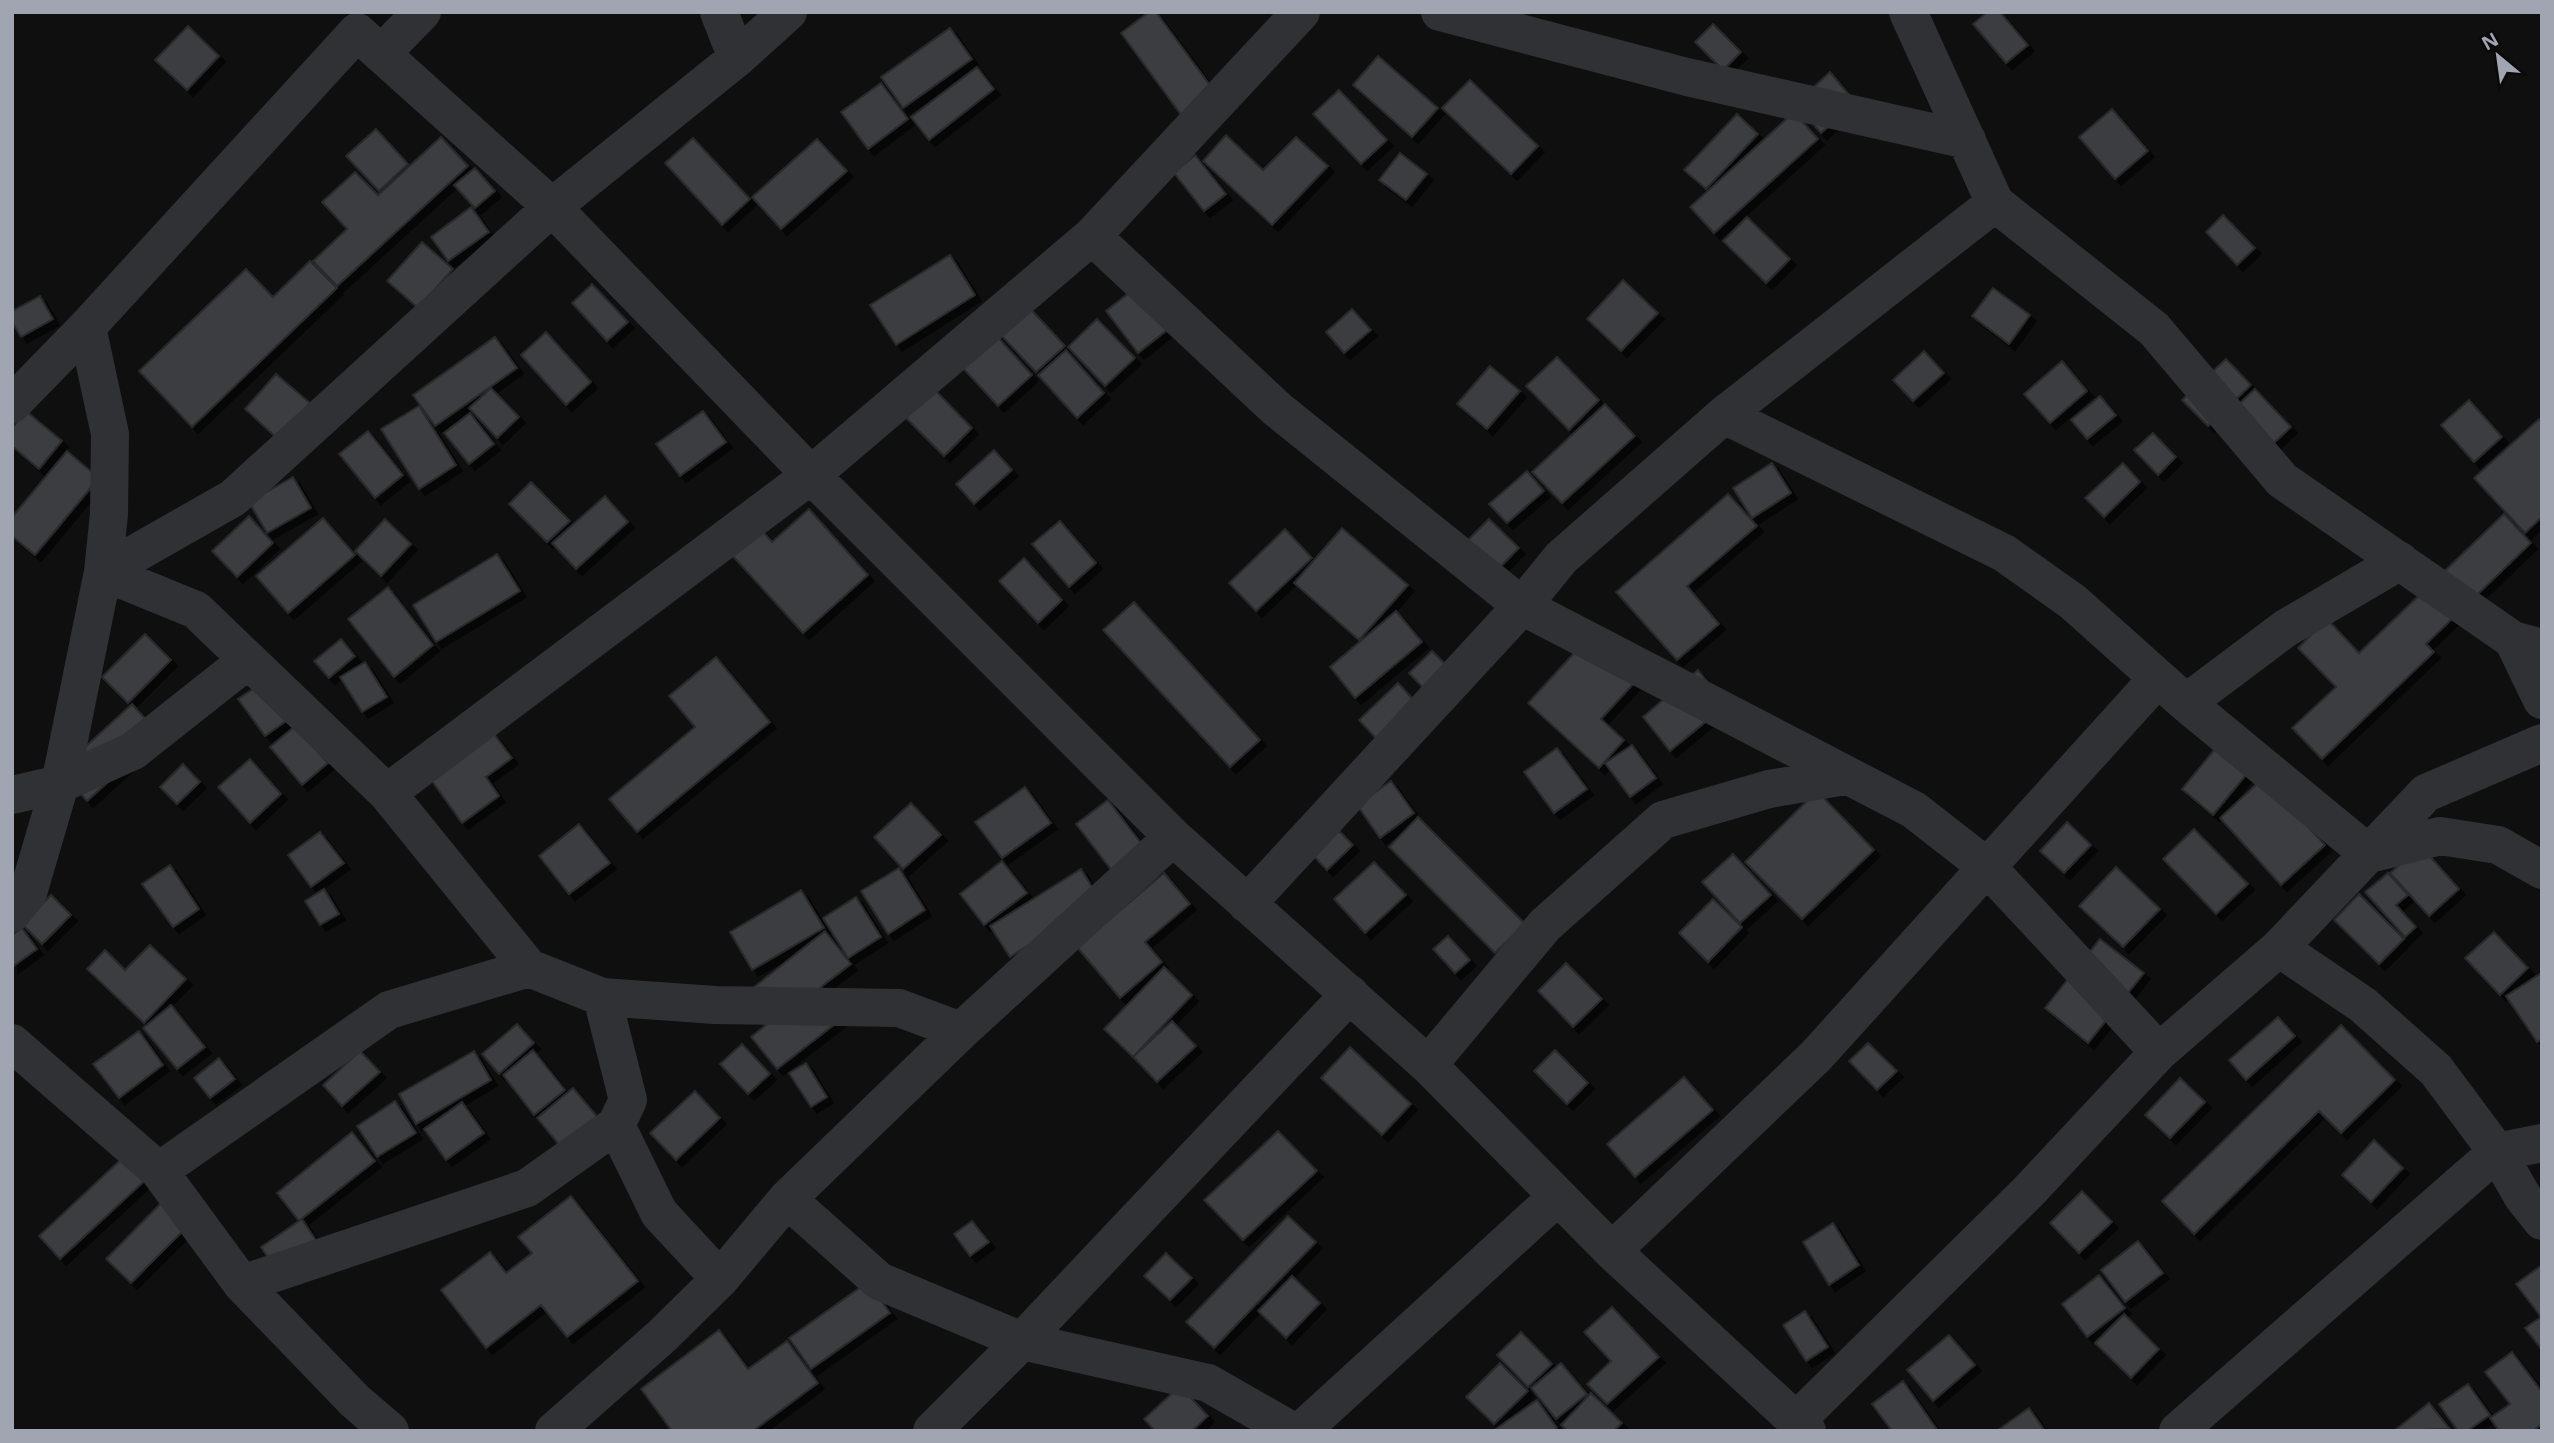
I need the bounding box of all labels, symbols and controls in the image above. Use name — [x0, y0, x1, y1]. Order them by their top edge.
north arrow — [2463, 21, 2533, 91]
text: N — [2477, 26, 2503, 56]

